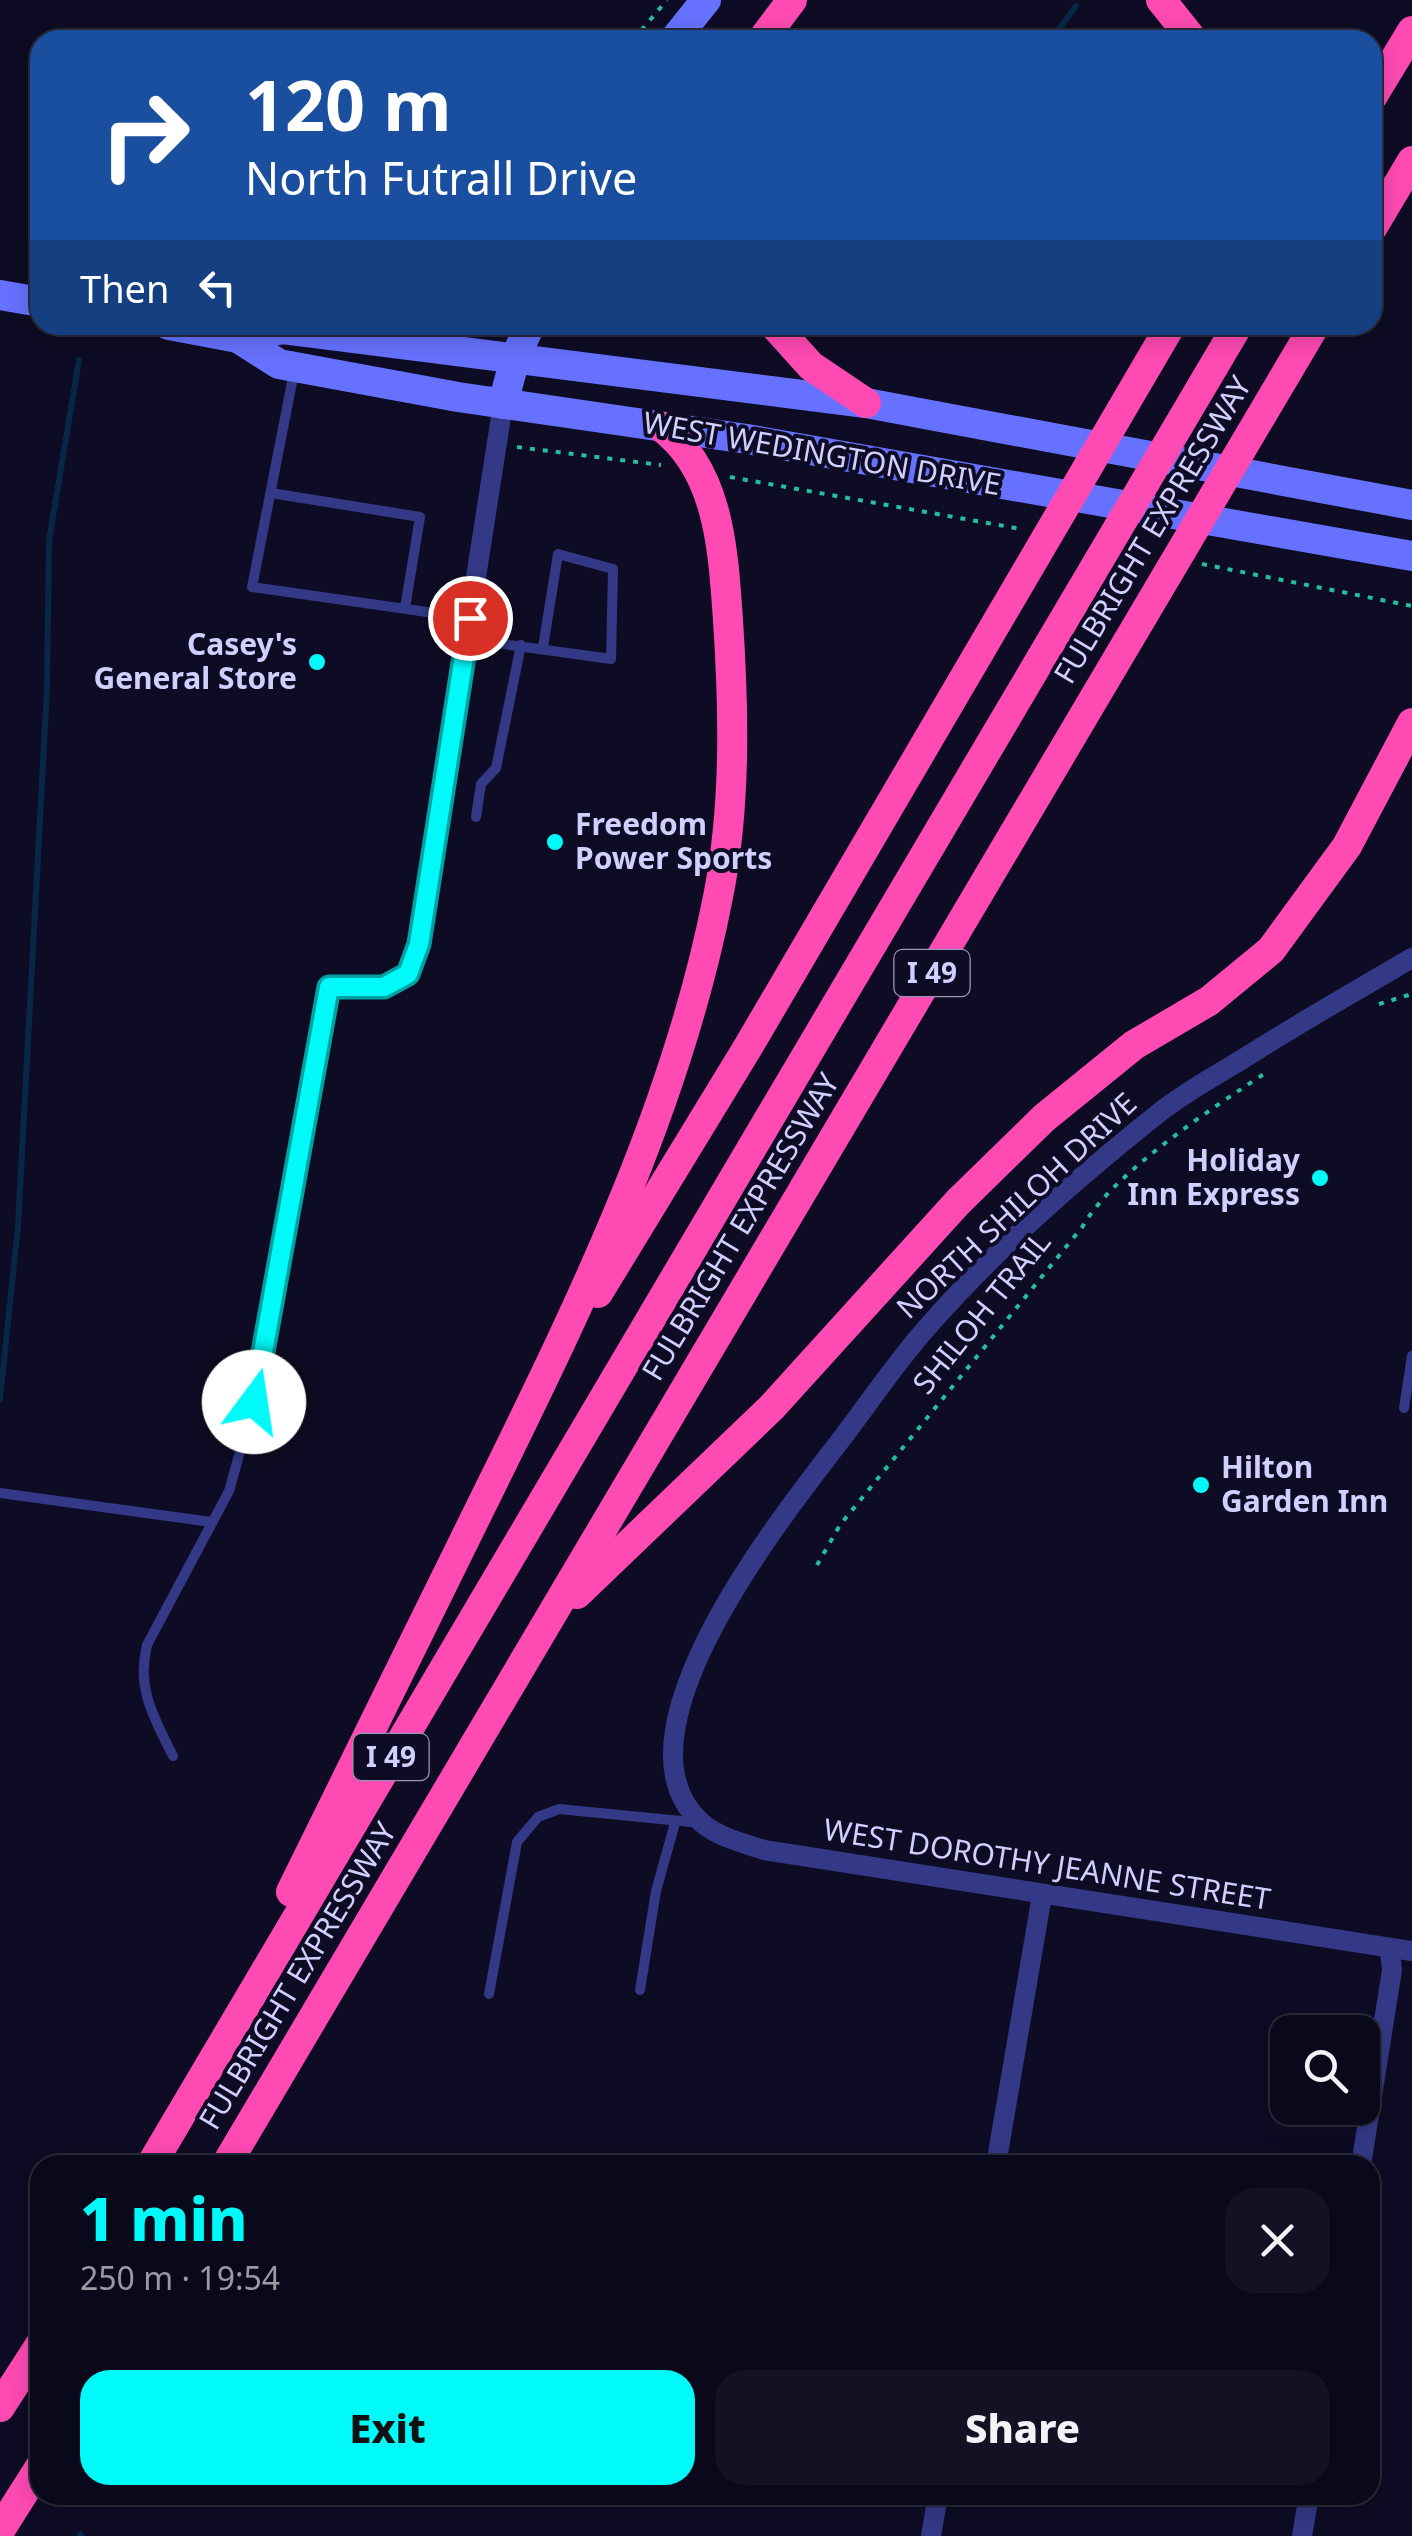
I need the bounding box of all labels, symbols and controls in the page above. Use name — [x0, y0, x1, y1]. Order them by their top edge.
text: 120 m — [245, 56, 452, 152]
icon: right — [80, 70, 210, 200]
text: North Futrall Drive — [245, 147, 637, 208]
icon: left — [190, 260, 245, 315]
text: Then — [80, 262, 170, 314]
street label: FULBRIGHT EXPRESSWAY — [1044, 368, 1260, 691]
street label: WEST WEDINGTON DRIVE — [640, 401, 1004, 504]
pin — [428, 576, 513, 661]
icon: arrive — [443, 591, 498, 646]
place label: Casey's General Store — [93, 623, 297, 698]
marker: Casey's General Store — [306, 651, 328, 673]
place label: Freedom Power Sports — [575, 803, 772, 878]
marker: Freedom Power Sports — [544, 831, 566, 853]
road number: I 49 — [894, 950, 970, 996]
street label: FULBRIGHT EXPRESSWAY — [632, 1065, 848, 1388]
street label: NORTH SHILOH DRIVE — [887, 1083, 1145, 1327]
place label: Holiday Inn Express — [1128, 1139, 1301, 1214]
marker: Holiday Inn Express — [1309, 1167, 1331, 1189]
street label: SHILOH TRAIL — [903, 1222, 1059, 1402]
position arrow — [202, 1350, 306, 1454]
place label: Hilton Garden Inn — [1221, 1446, 1388, 1521]
marker: Hilton Garden Inn — [1190, 1474, 1212, 1496]
road number: I 49 — [354, 1734, 428, 1780]
street label: WEST DOROTHY JEANNE STREET — [821, 1808, 1274, 1919]
street label: FULBRIGHT EXPRESSWAY — [189, 1814, 405, 2137]
map controls — [1270, 2015, 1380, 2125]
button: search — [1270, 2015, 1380, 2125]
text: 1 min — [80, 2177, 248, 2259]
button: close — [1225, 2188, 1330, 2293]
text: 250 m · 19:54 — [80, 2256, 280, 2299]
button: Exit — [80, 2370, 695, 2485]
button: Share — [715, 2370, 1330, 2485]

